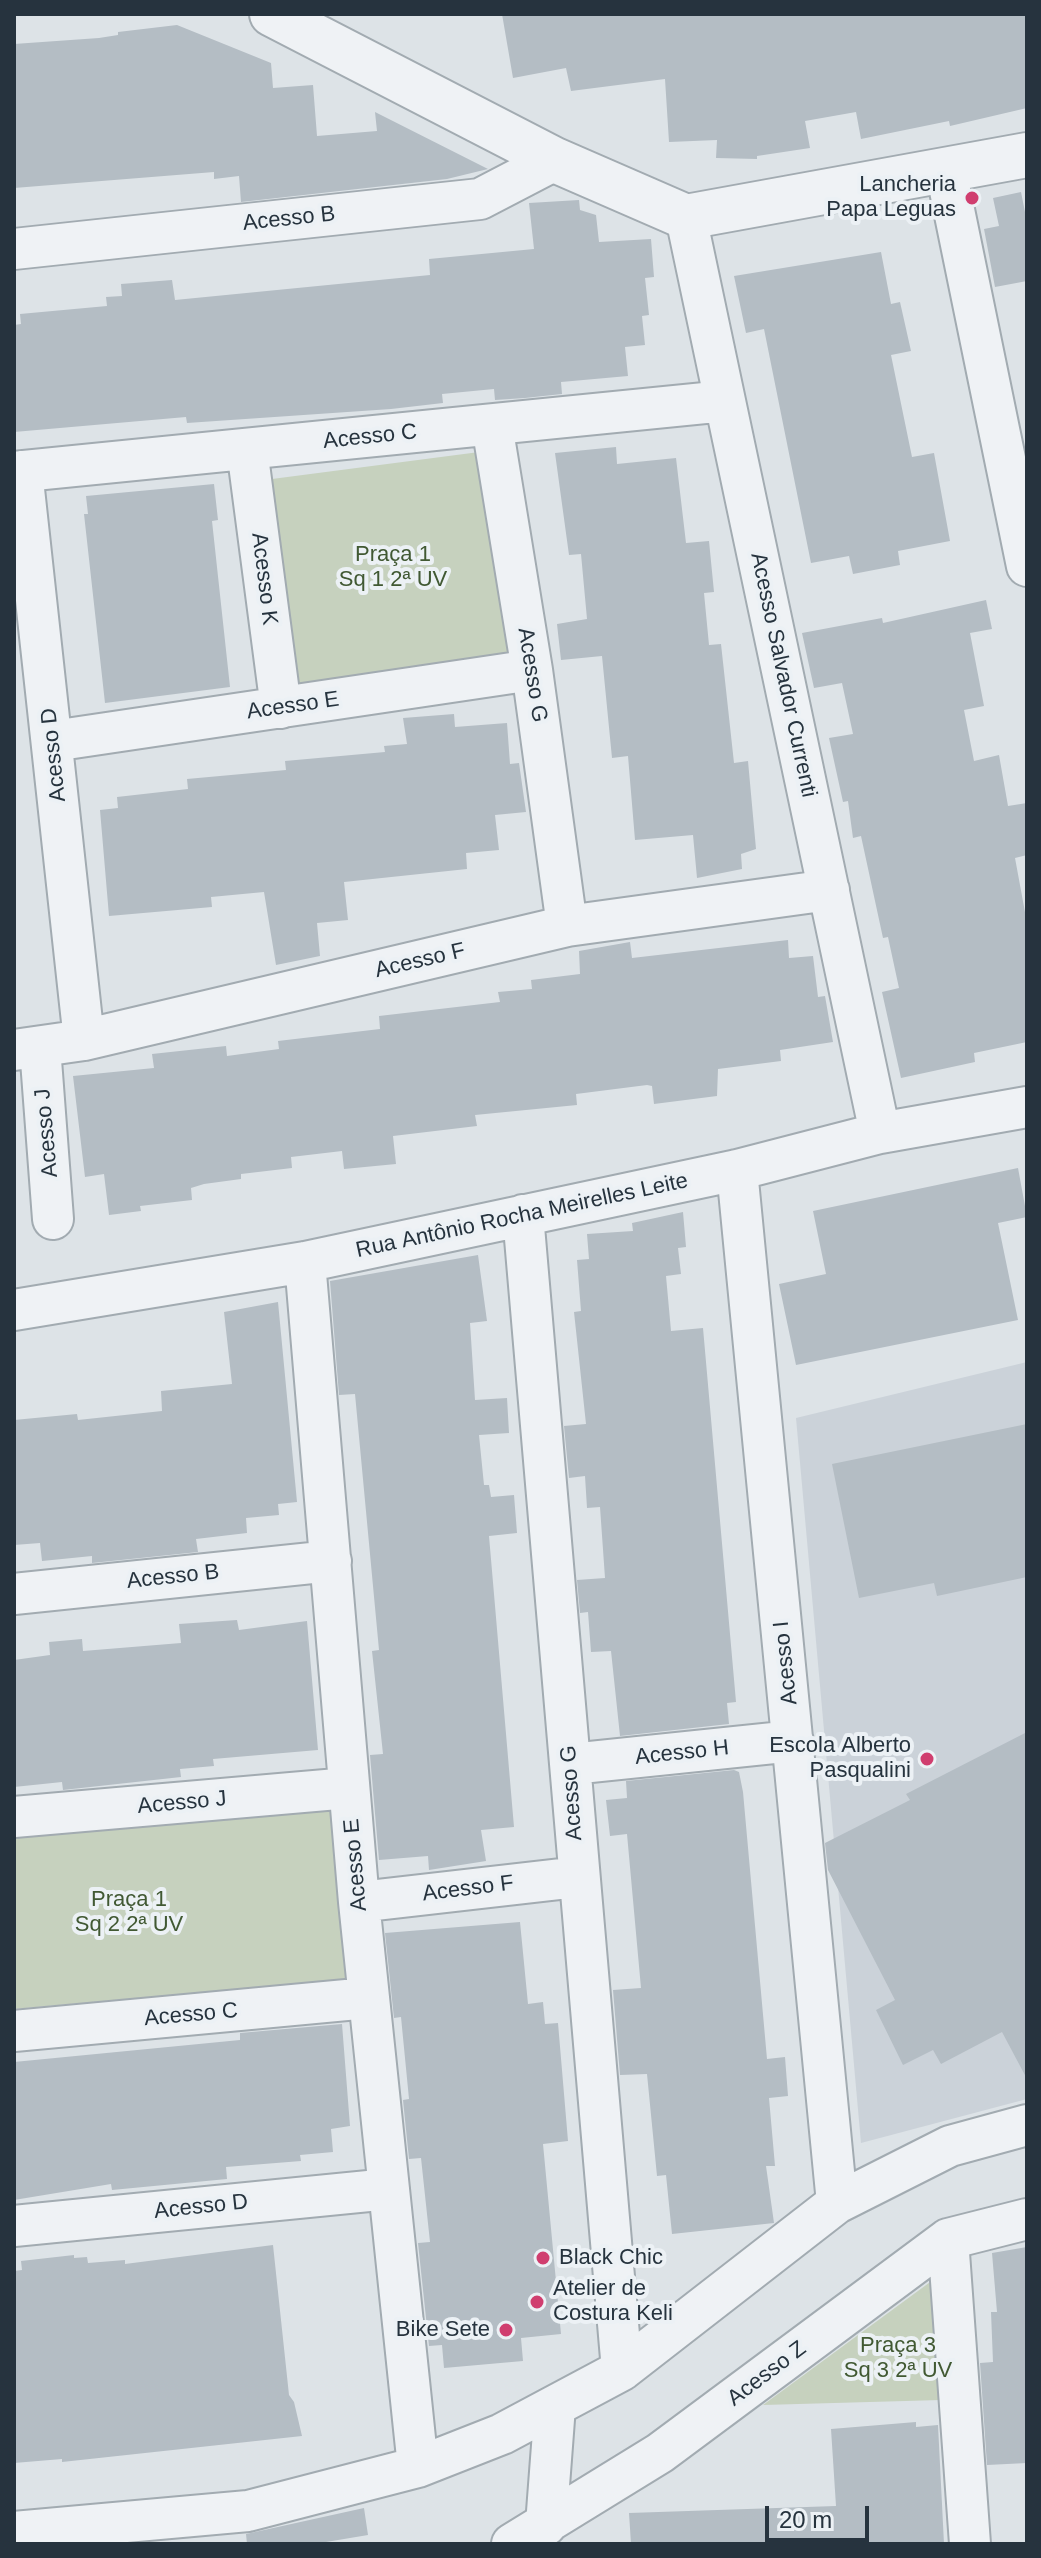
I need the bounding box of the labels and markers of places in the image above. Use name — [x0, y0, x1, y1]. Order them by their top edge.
place label: Lancheria Papa Leguas — [826, 172, 956, 224]
marker: Lancheria Papa Leguas — [963, 189, 981, 207]
place label: Escola Alberto Pasqualini — [769, 1733, 911, 1784]
marker: Escola Alberto Pasqualini — [918, 1750, 936, 1768]
place label: Black Chic — [559, 2245, 663, 2271]
marker: Black Chic — [534, 2249, 552, 2267]
place label: Atelier de Costura Keli — [553, 2276, 673, 2328]
marker: Atelier de Costura Keli — [528, 2293, 546, 2311]
place label: Bike Sete — [396, 2317, 490, 2343]
marker: Bike Sete — [497, 2321, 515, 2339]

